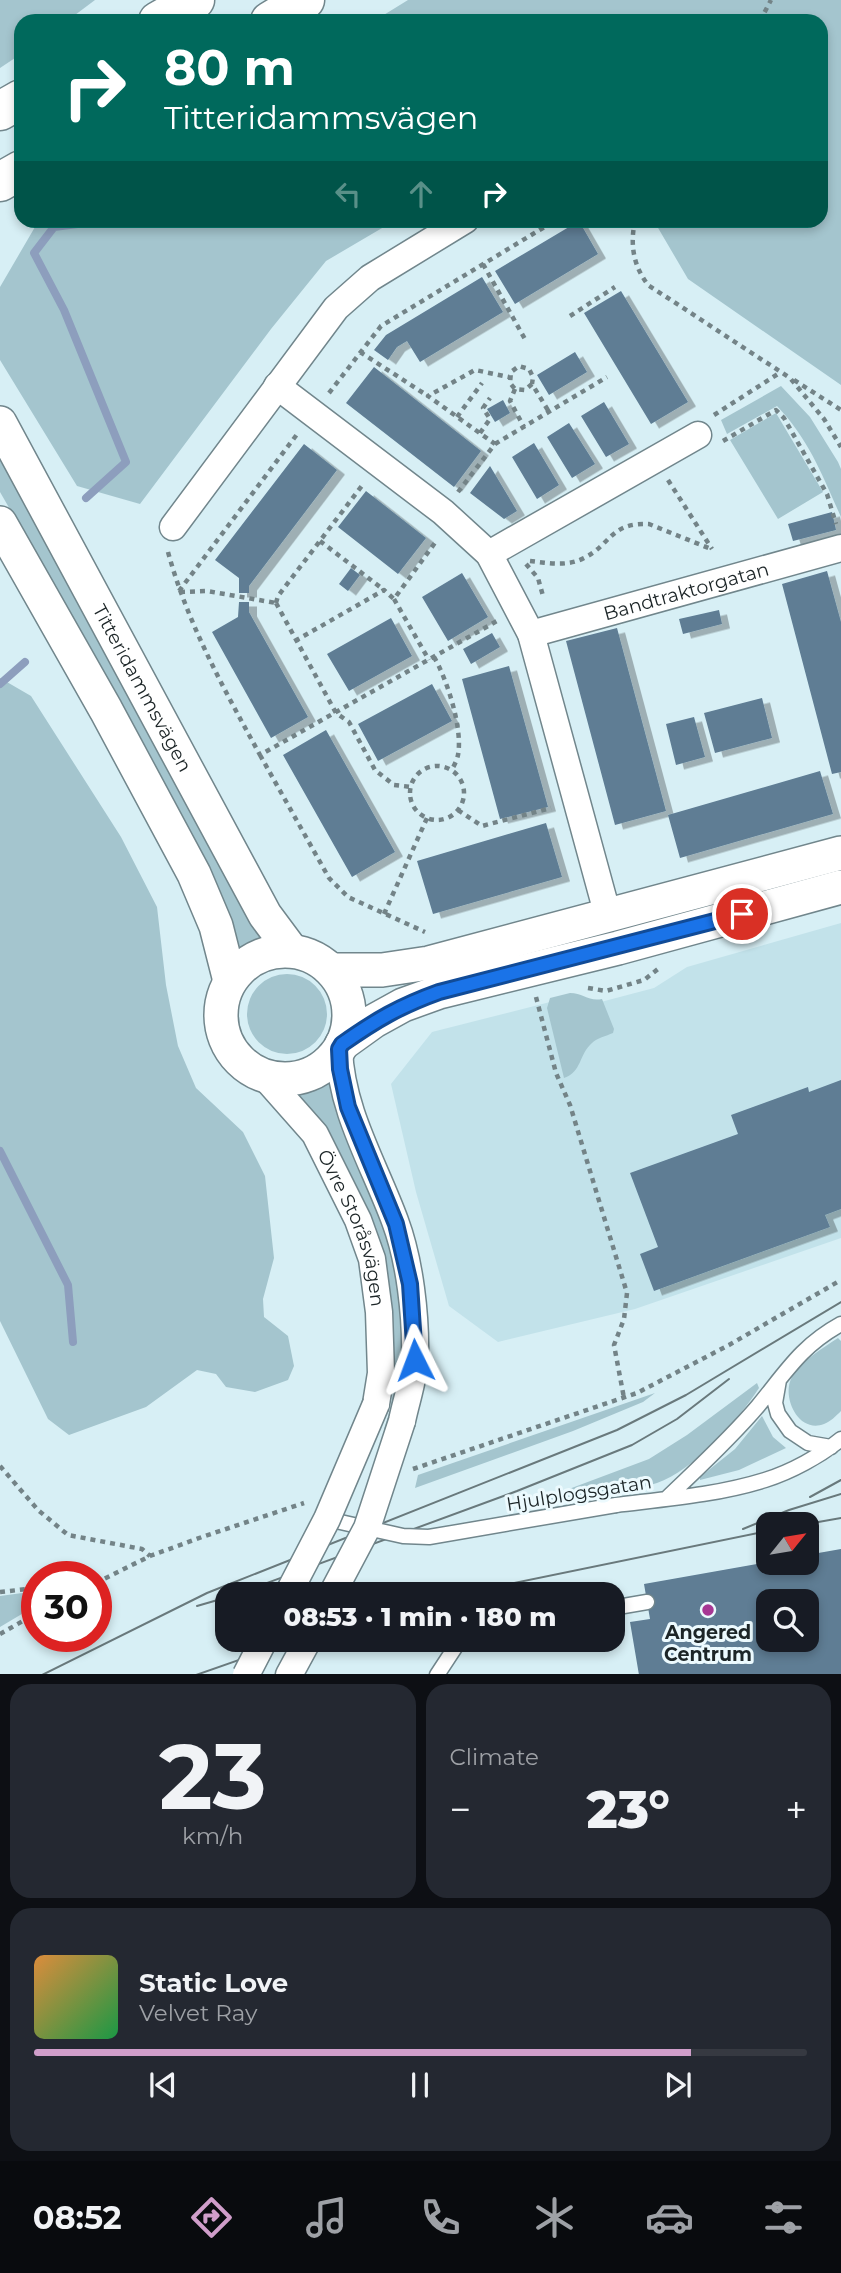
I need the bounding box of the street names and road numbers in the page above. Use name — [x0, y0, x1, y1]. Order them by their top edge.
street label: Bandtraktorgatan — [601, 557, 771, 625]
street label: Titteridammsvägen — [88, 600, 197, 776]
street label: Övre Storåsvägen — [313, 1145, 390, 1308]
street label: Hjulplogsgatan — [505, 1470, 653, 1516]

